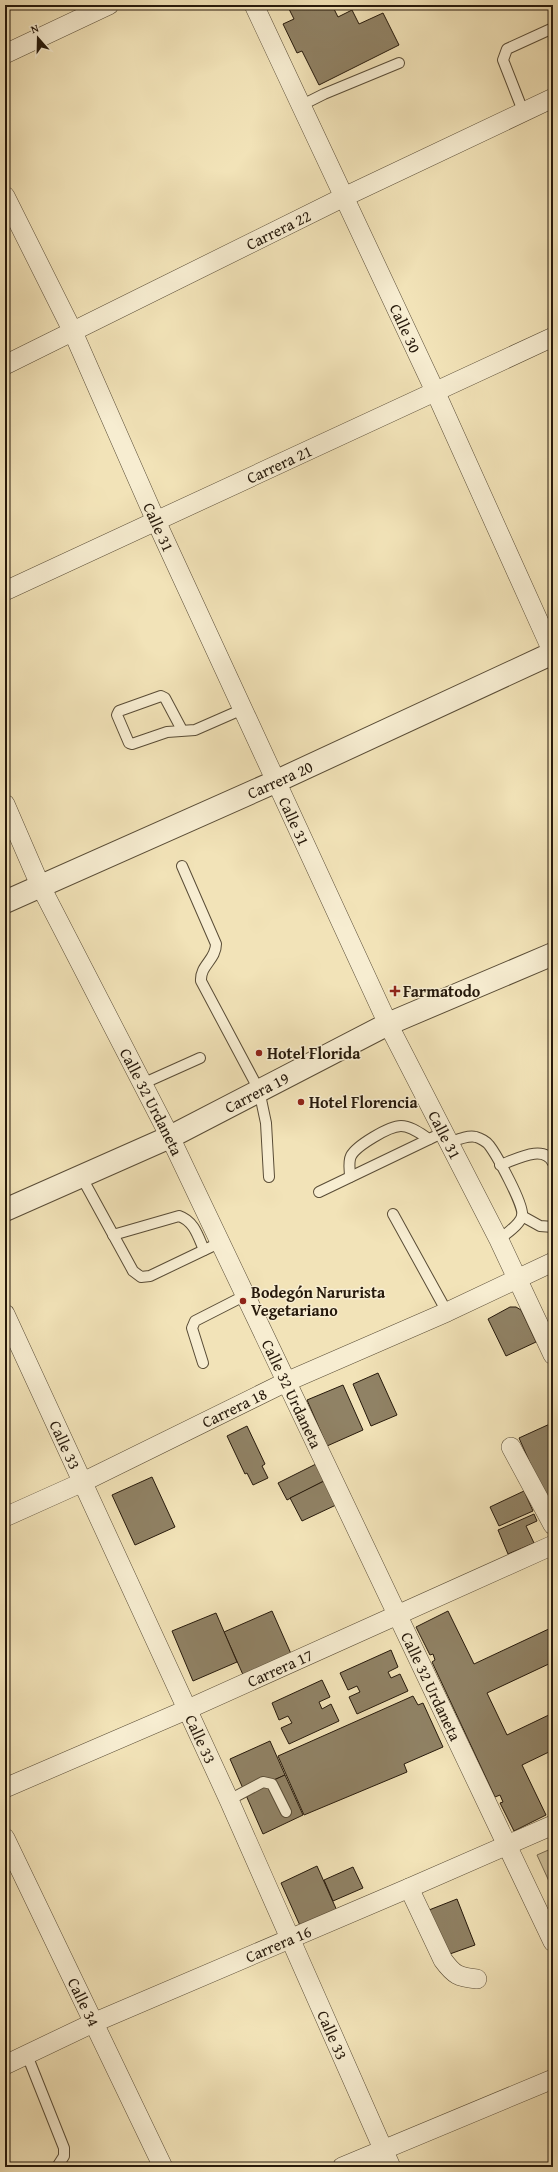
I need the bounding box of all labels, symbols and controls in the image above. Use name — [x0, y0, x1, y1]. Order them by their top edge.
north arrow — [18, 18, 58, 58]
text: N — [28, 20, 41, 37]
street label: Carrera 22 — [242, 203, 315, 256]
street label: Calle 30 — [384, 300, 428, 357]
street label: Carrera 21 — [242, 438, 316, 490]
street label: Calle 31 — [137, 498, 180, 555]
street label: Carrera 20 — [243, 754, 317, 805]
street label: Calle 31 — [273, 793, 316, 850]
place label: Farmatodo — [403, 979, 481, 1003]
marker: Farmatodo — [390, 986, 400, 996]
place label: Hotel Florida — [267, 1041, 361, 1065]
street label: Calle 32 Urdaneta — [114, 1044, 189, 1160]
marker: Hotel Florida — [254, 1048, 264, 1058]
street label: Carrera 19 — [220, 1065, 293, 1119]
place label: Hotel Florencia — [309, 1090, 419, 1114]
marker: Hotel Florencia — [296, 1097, 306, 1107]
street label: Calle 31 — [422, 1106, 467, 1163]
place label: Bodegón Narurista Vegetariano — [251, 1280, 386, 1322]
marker: Bodegón Narurista Vegetariano — [238, 1296, 248, 1306]
street label: Calle 32 Urdaneta — [256, 1335, 328, 1452]
street label: Carrera 18 — [198, 1381, 271, 1434]
street label: Calle 33 — [44, 1416, 87, 1473]
street label: Calle 32 Urdaneta — [395, 1628, 468, 1745]
street label: Carrera 17 — [243, 1642, 317, 1693]
street label: Calle 33 — [179, 1711, 223, 1768]
street label: Carrera 16 — [242, 1919, 315, 1969]
street label: Calle 34 — [62, 1974, 106, 2031]
street label: Calle 33 — [311, 2006, 354, 2063]

